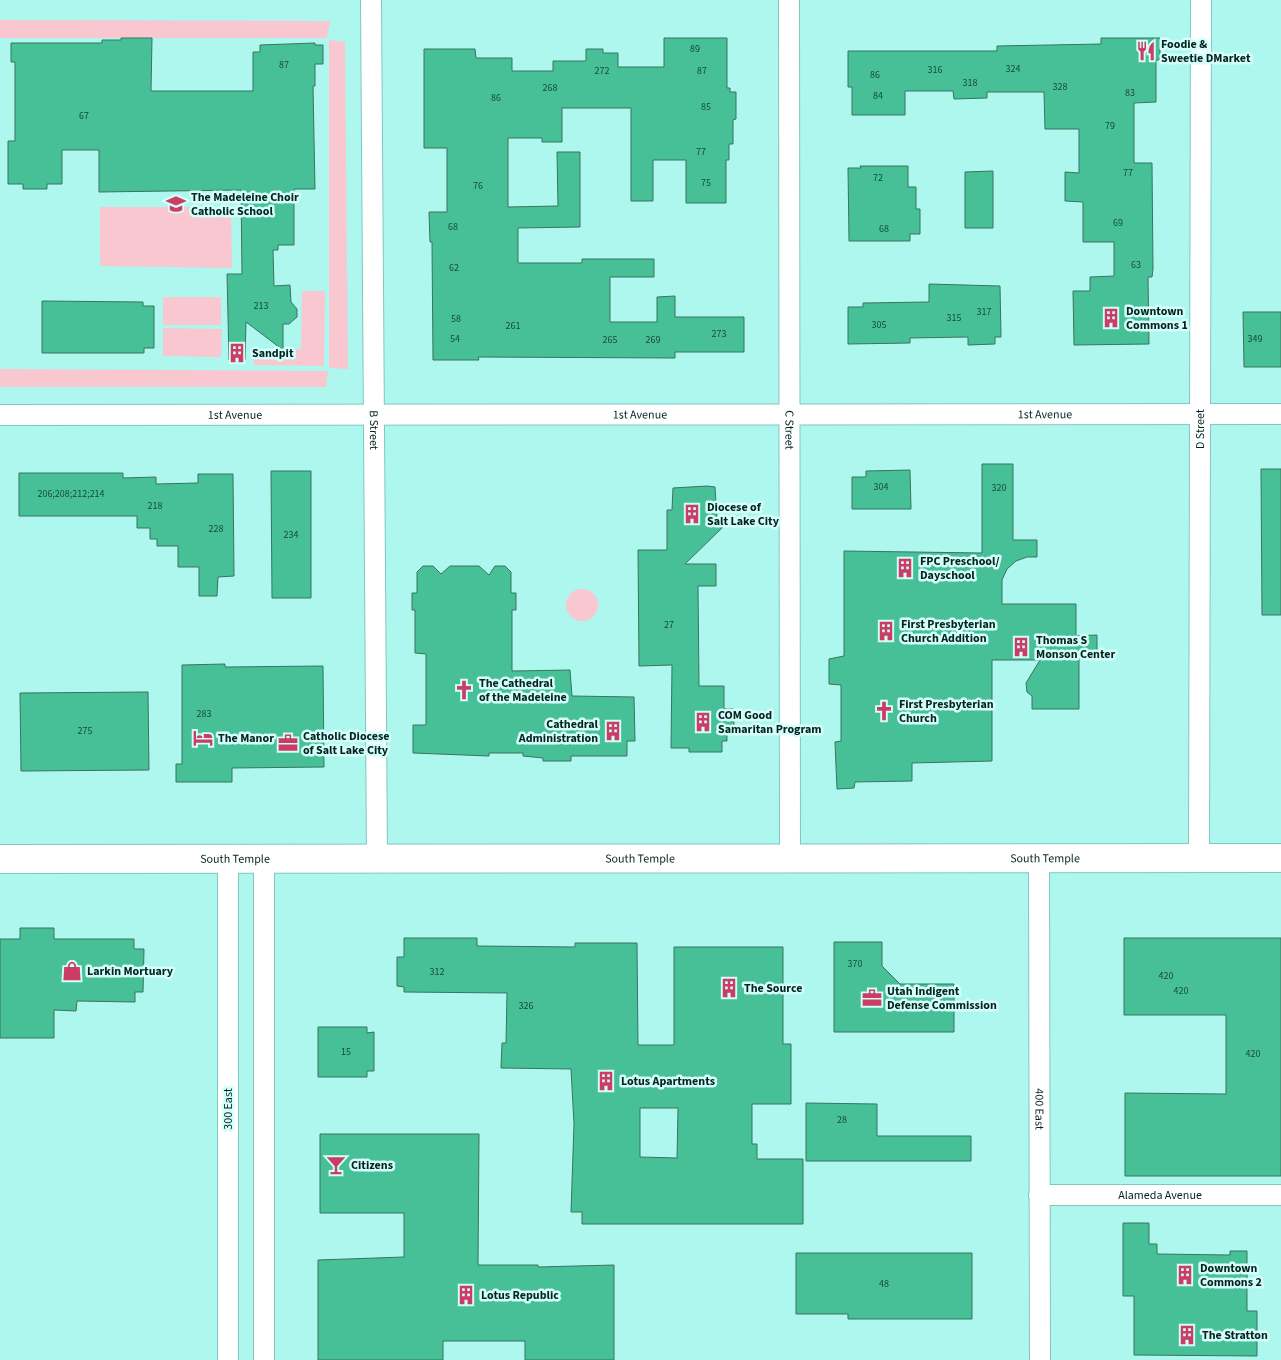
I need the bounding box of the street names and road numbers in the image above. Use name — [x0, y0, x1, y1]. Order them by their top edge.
street label: 1st Avenue — [208, 406, 262, 423]
street label: 1st Avenue — [613, 406, 667, 423]
street label: 1st Avenue — [1018, 406, 1072, 423]
street label: D Street — [1191, 409, 1209, 449]
street label: B Street — [365, 410, 383, 450]
street label: C Street — [781, 410, 798, 450]
street label: South Temple — [200, 850, 270, 867]
street label: South Temple — [605, 850, 675, 867]
street label: South Temple — [1010, 850, 1080, 867]
street label: 300 East — [220, 1088, 237, 1130]
street label: 400 East — [1031, 1088, 1048, 1130]
street label: Alameda Avenue — [1118, 1187, 1202, 1204]

